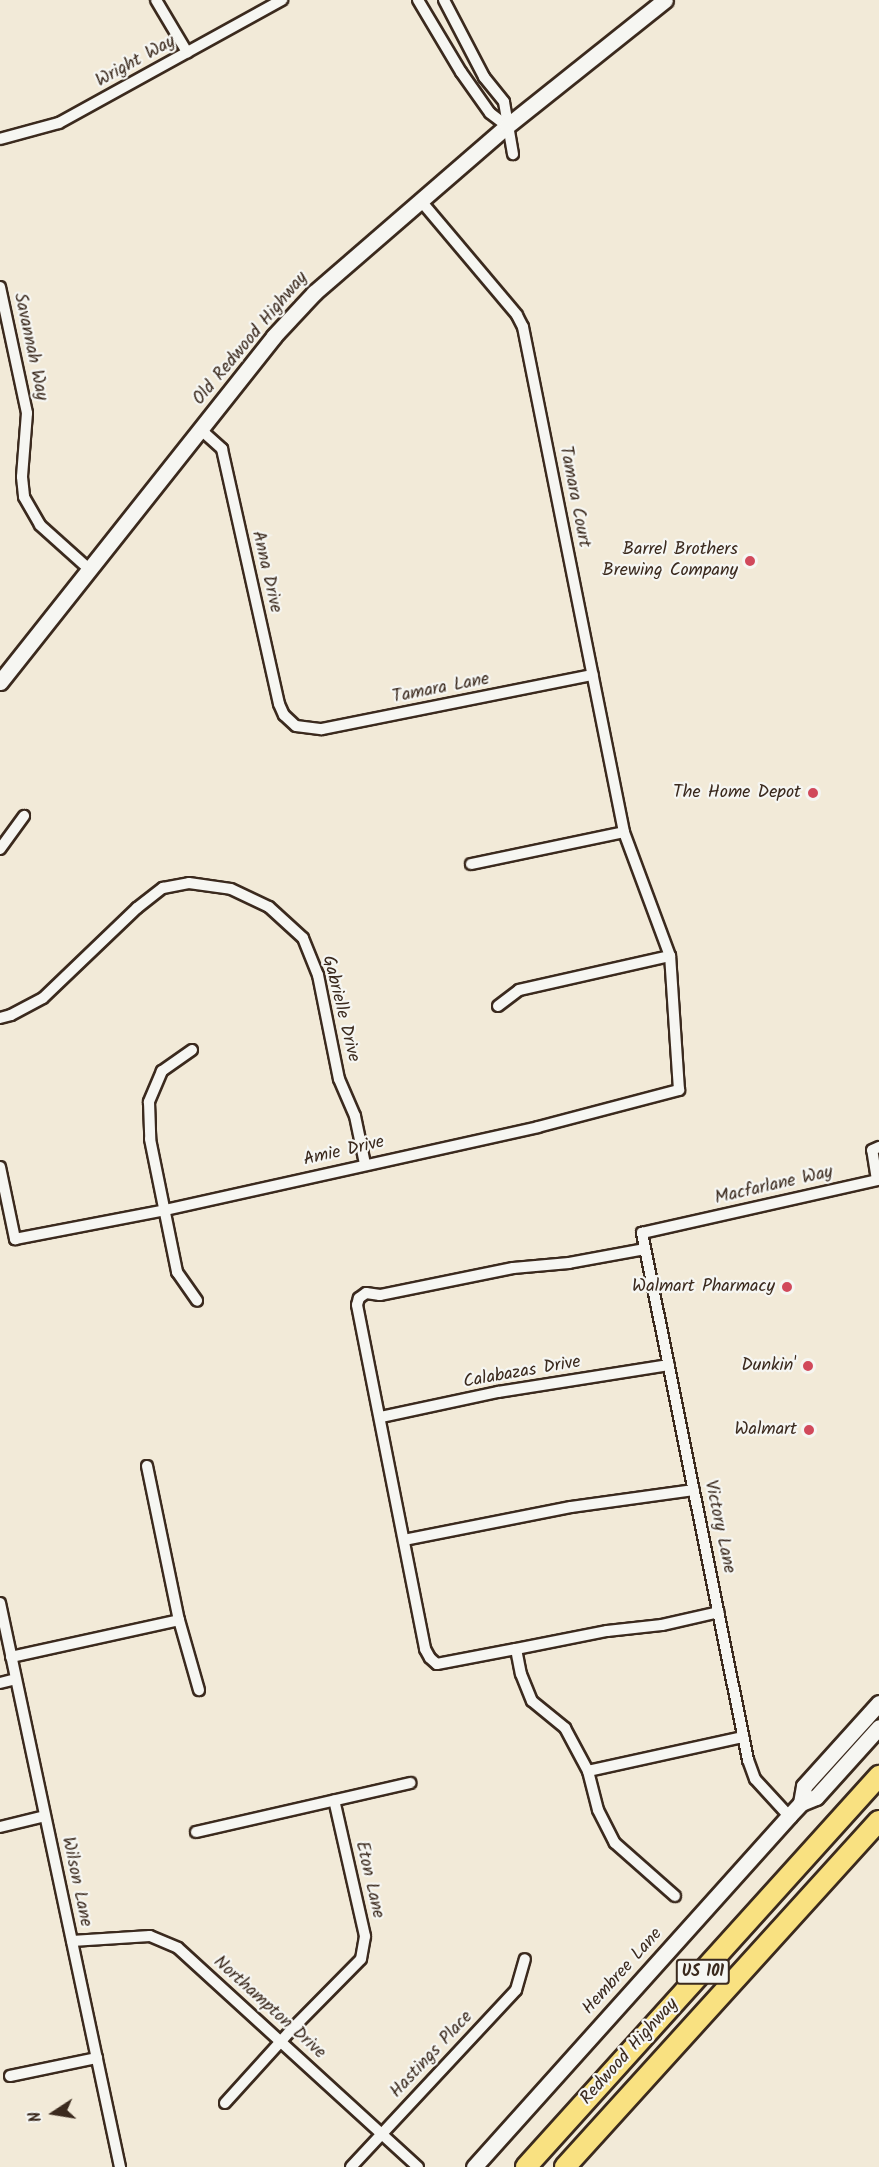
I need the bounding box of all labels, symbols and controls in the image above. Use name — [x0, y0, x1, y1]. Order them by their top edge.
street label: Wright Way — [92, 31, 180, 93]
street label: Old Redwood Highway — [189, 268, 313, 410]
street label: Savannah Way — [8, 291, 52, 403]
street label: Tamara Court — [554, 444, 594, 550]
street label: Anna Drive — [246, 529, 286, 615]
place label: Barrel Brothers Brewing Company — [602, 540, 738, 582]
marker: Barrel Brothers Brewing Company — [743, 554, 757, 568]
street label: Tamara Lane — [391, 669, 491, 709]
place label: The Home Depot — [673, 782, 801, 804]
marker: The Home Depot — [806, 786, 820, 800]
street label: Gabrielle Drive — [316, 954, 364, 1064]
street label: Amie Drive — [301, 1132, 387, 1172]
street label: Macfarlane Way — [713, 1162, 835, 1210]
place label: Walmart Pharmacy — [632, 1276, 775, 1298]
marker: Walmart Pharmacy — [780, 1280, 794, 1294]
street label: Calabazas Drive — [462, 1352, 582, 1394]
place label: Dunkin' — [741, 1355, 796, 1377]
marker: Dunkin' — [801, 1359, 815, 1373]
place label: Walmart — [734, 1419, 797, 1441]
marker: Walmart — [802, 1423, 816, 1437]
street label: Victory Lane — [699, 1479, 739, 1575]
street label: Wilson Lane — [56, 1835, 96, 1929]
street label: Eton Lane — [350, 1839, 388, 1921]
street label: Hembree Lane — [578, 1924, 668, 2020]
street label: Northampton Drive — [208, 1952, 330, 2064]
road number: US 101 — [674, 1959, 732, 1985]
street label: Redwood Highway — [577, 1994, 683, 2110]
street label: Hastings Place — [386, 2007, 478, 2103]
north arrow — [24, 2083, 84, 2143]
text: N — [23, 2109, 49, 2124]

